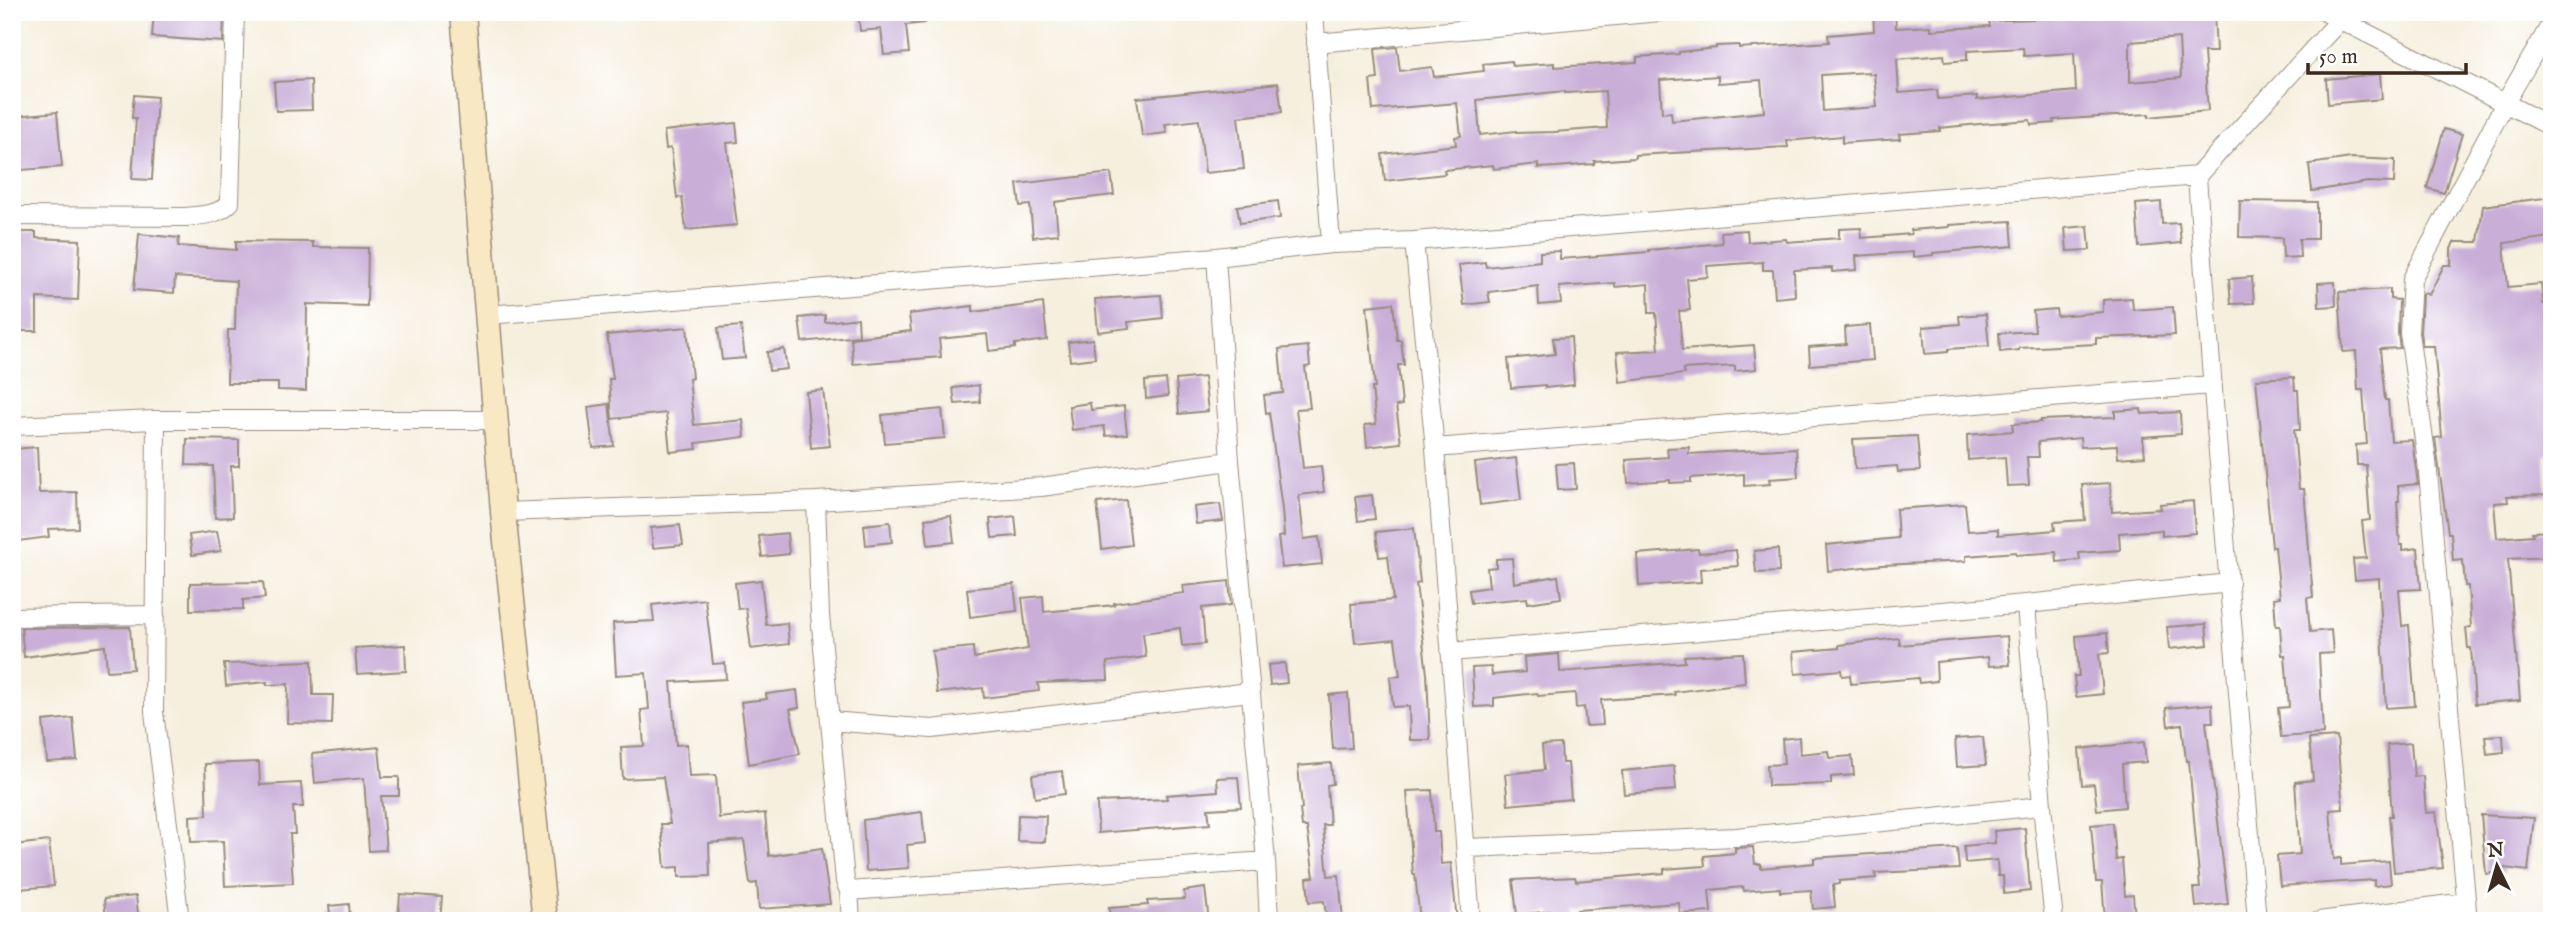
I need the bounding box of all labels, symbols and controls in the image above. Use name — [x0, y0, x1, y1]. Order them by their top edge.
scale bar — [2308, 32, 2466, 76]
text: 50 m — [2319, 44, 2358, 71]
north arrow — [2462, 832, 2532, 902]
text: N — [2485, 838, 2505, 864]

